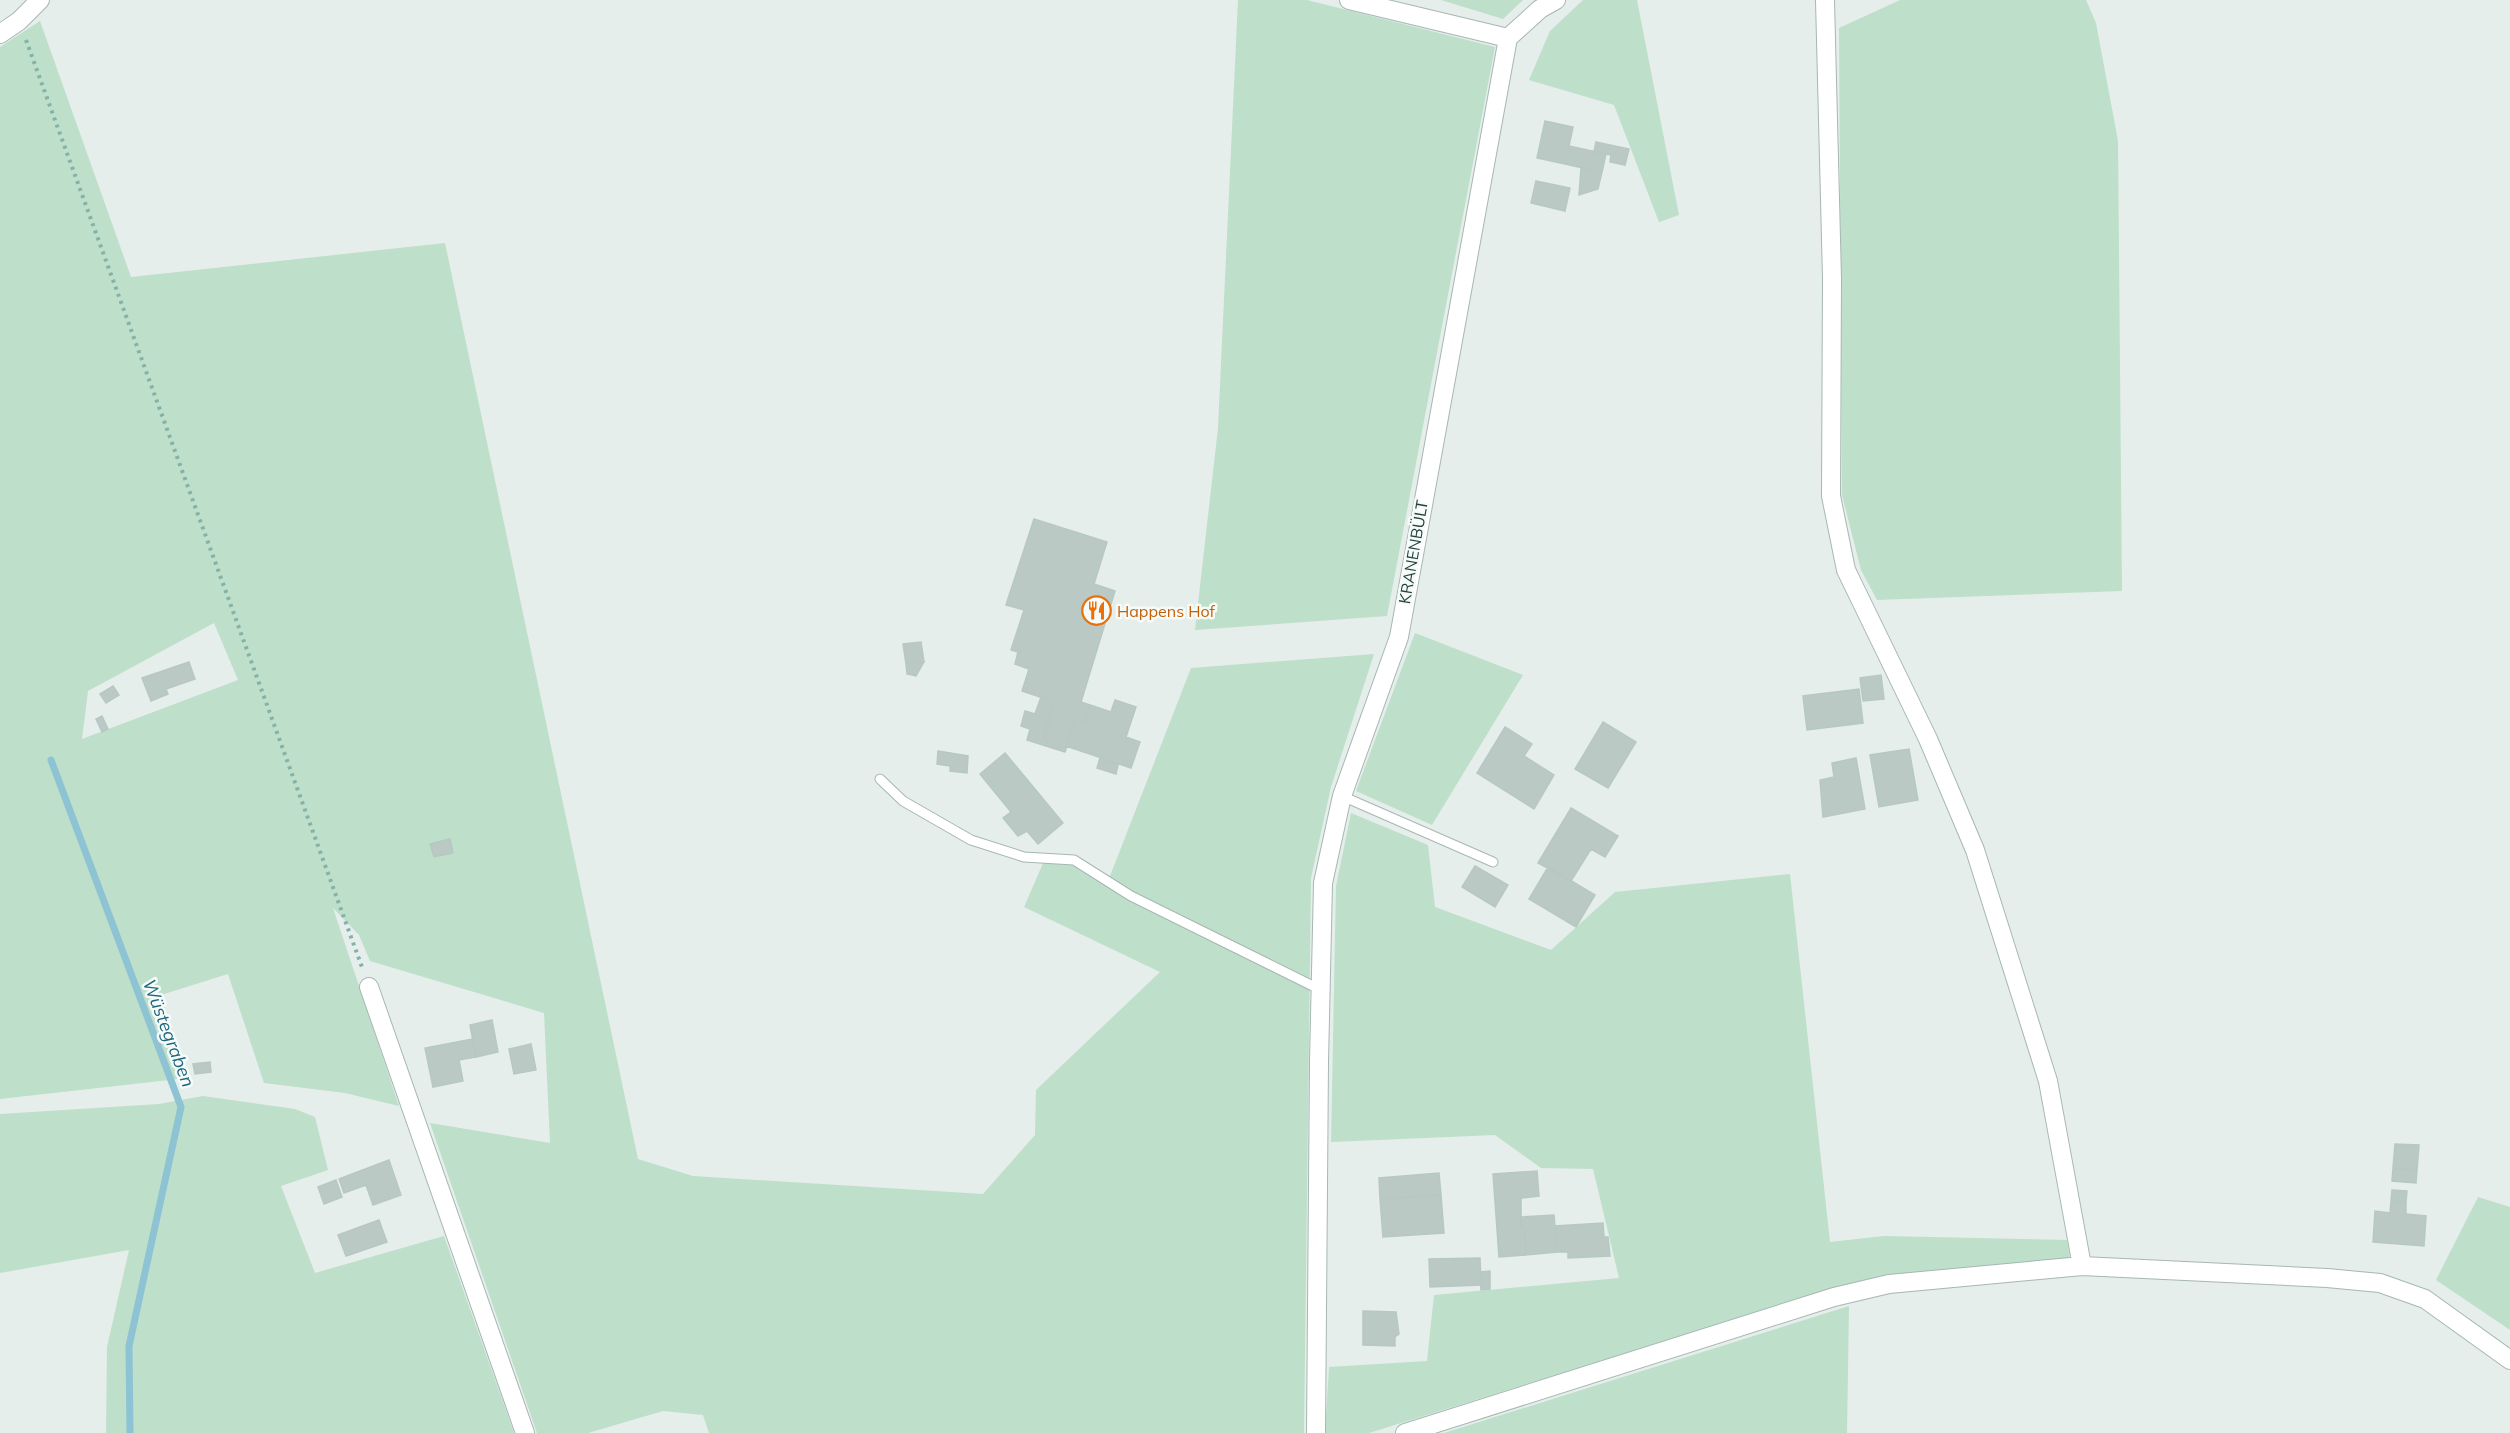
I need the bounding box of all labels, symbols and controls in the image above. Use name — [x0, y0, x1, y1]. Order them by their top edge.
street label: KRANENBÜLT — [1394, 498, 1432, 605]
restaurant icon: Happens Hof — [1080, 595, 1112, 627]
place label: Happens Hof — [1117, 601, 1216, 621]
water label: Wüstegraben — [138, 976, 200, 1090]

